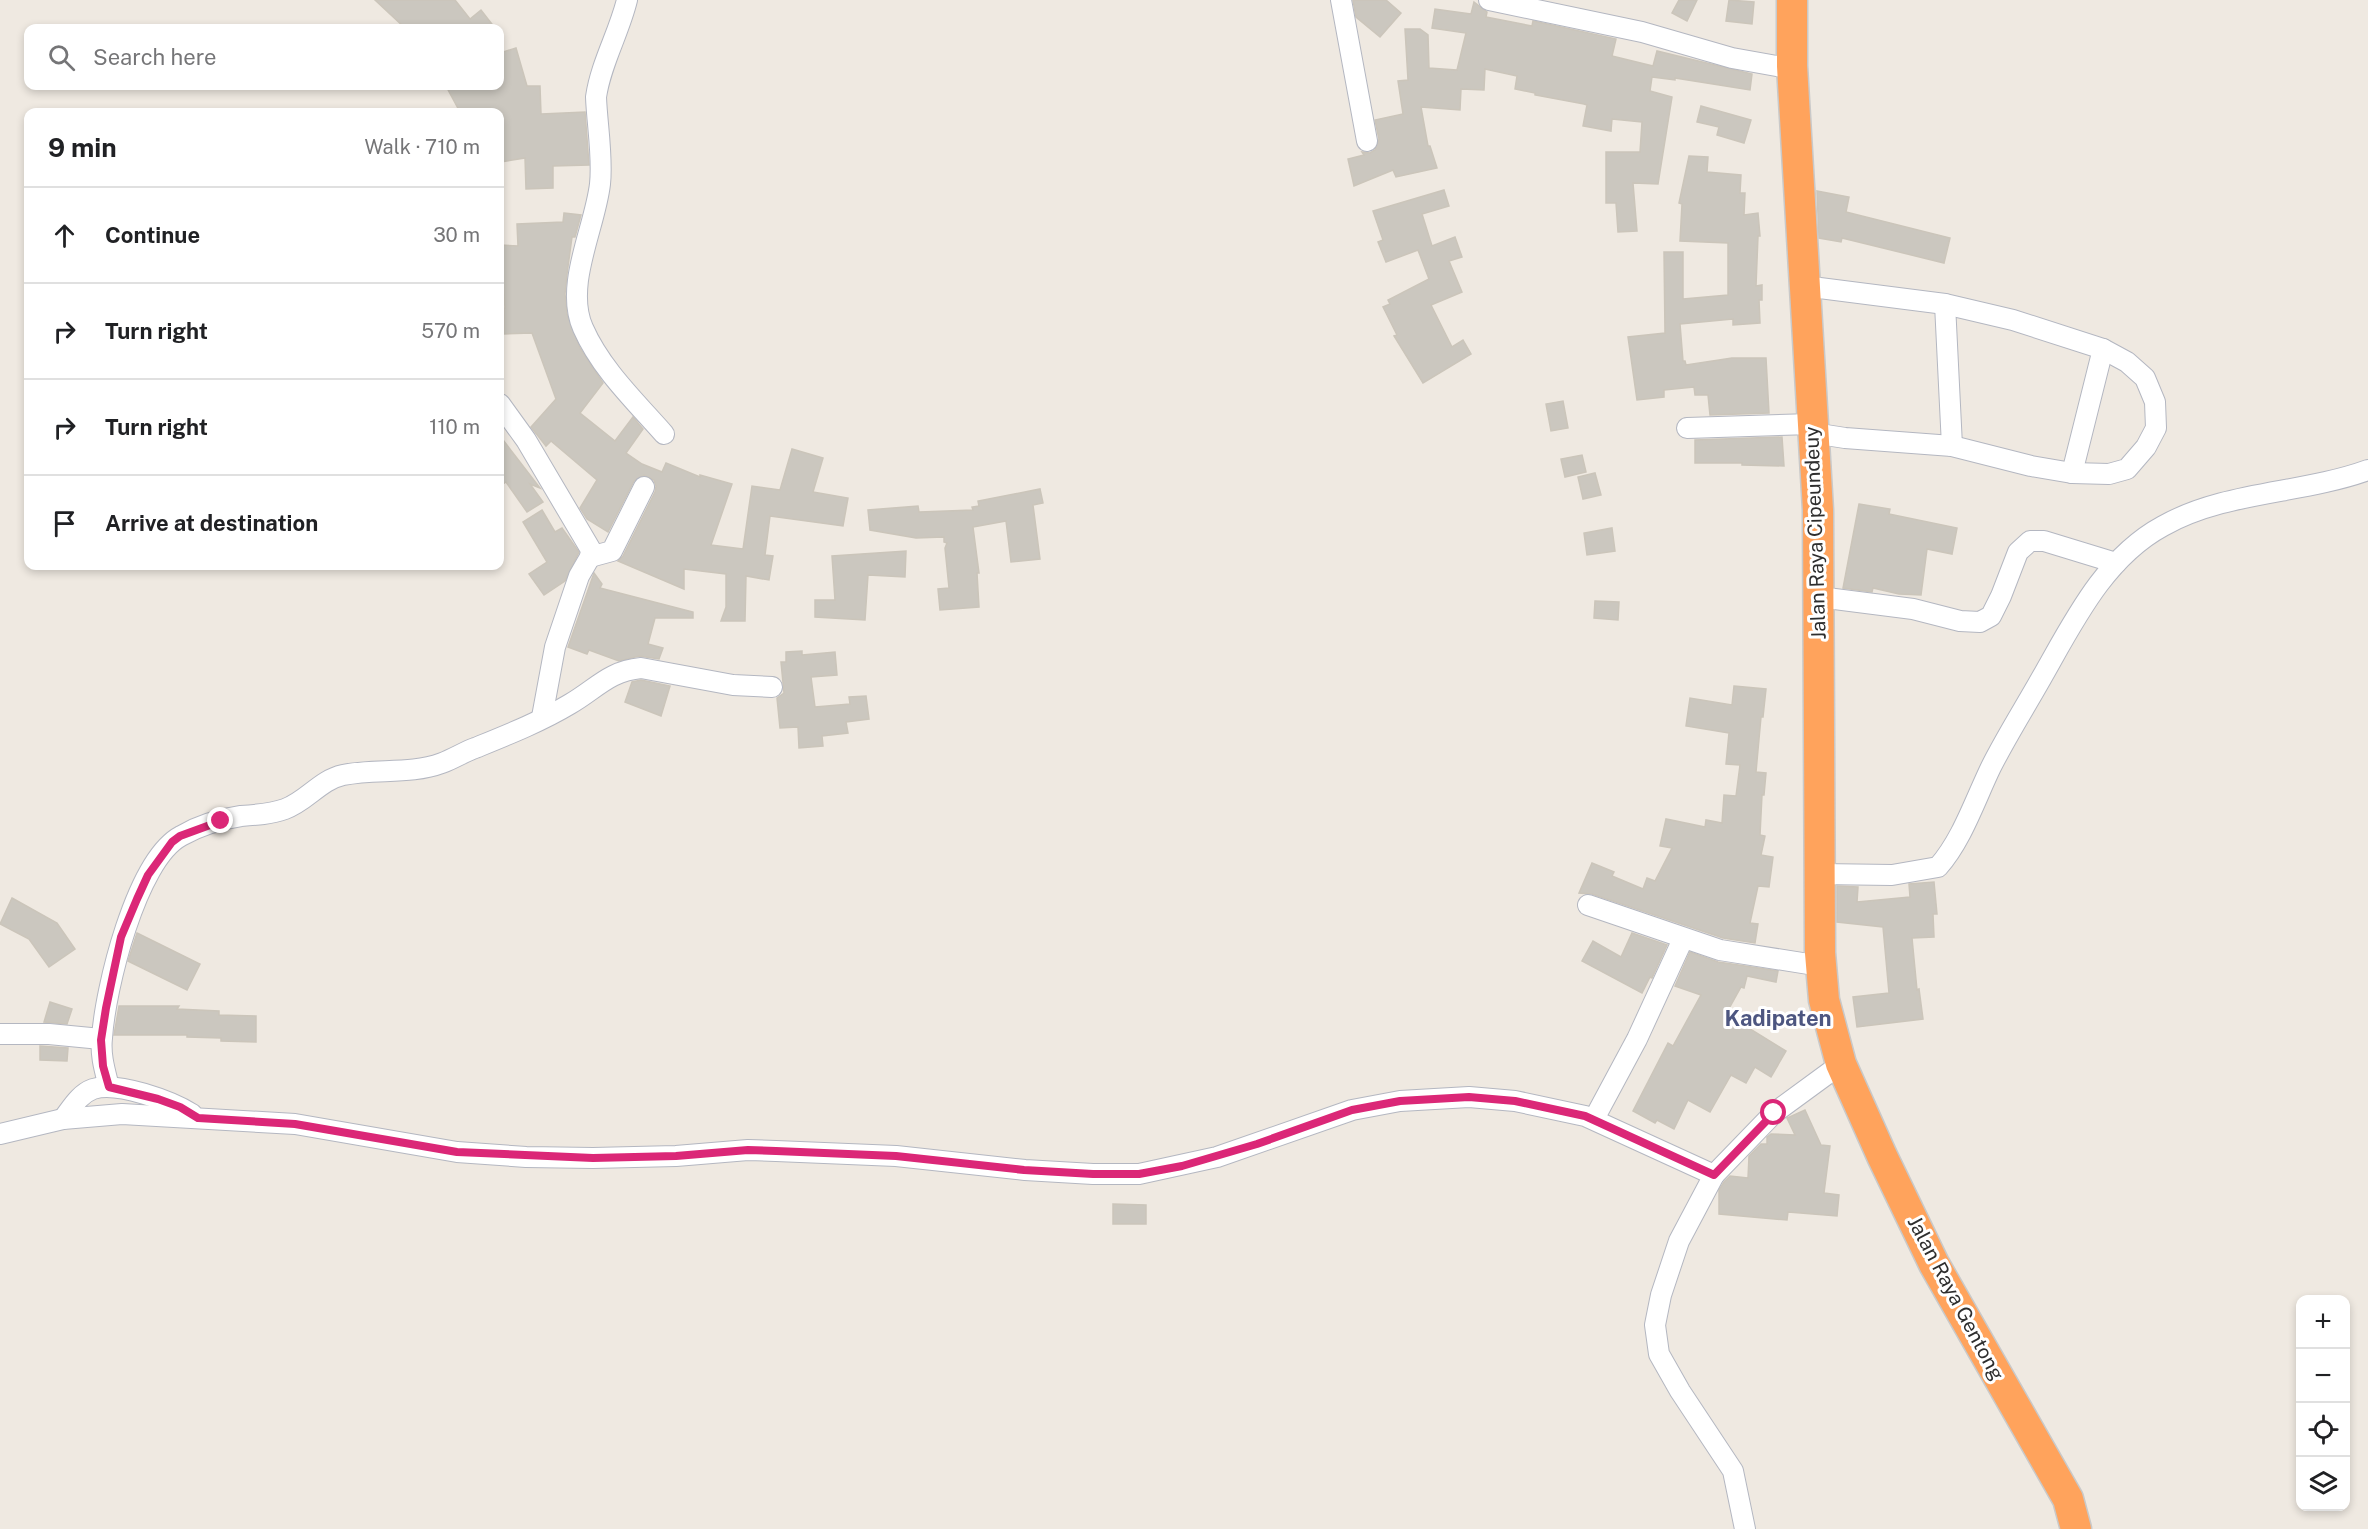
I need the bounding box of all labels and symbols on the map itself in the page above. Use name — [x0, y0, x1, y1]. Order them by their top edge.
street label: Jalan Raya Cipeundeuy — [1799, 426, 1831, 640]
route end — [207, 807, 233, 833]
district label: Kadipaten — [1724, 1005, 1832, 1031]
route start — [1760, 1099, 1786, 1125]
street label: Jalan Raya Gentong — [1903, 1212, 2009, 1384]

